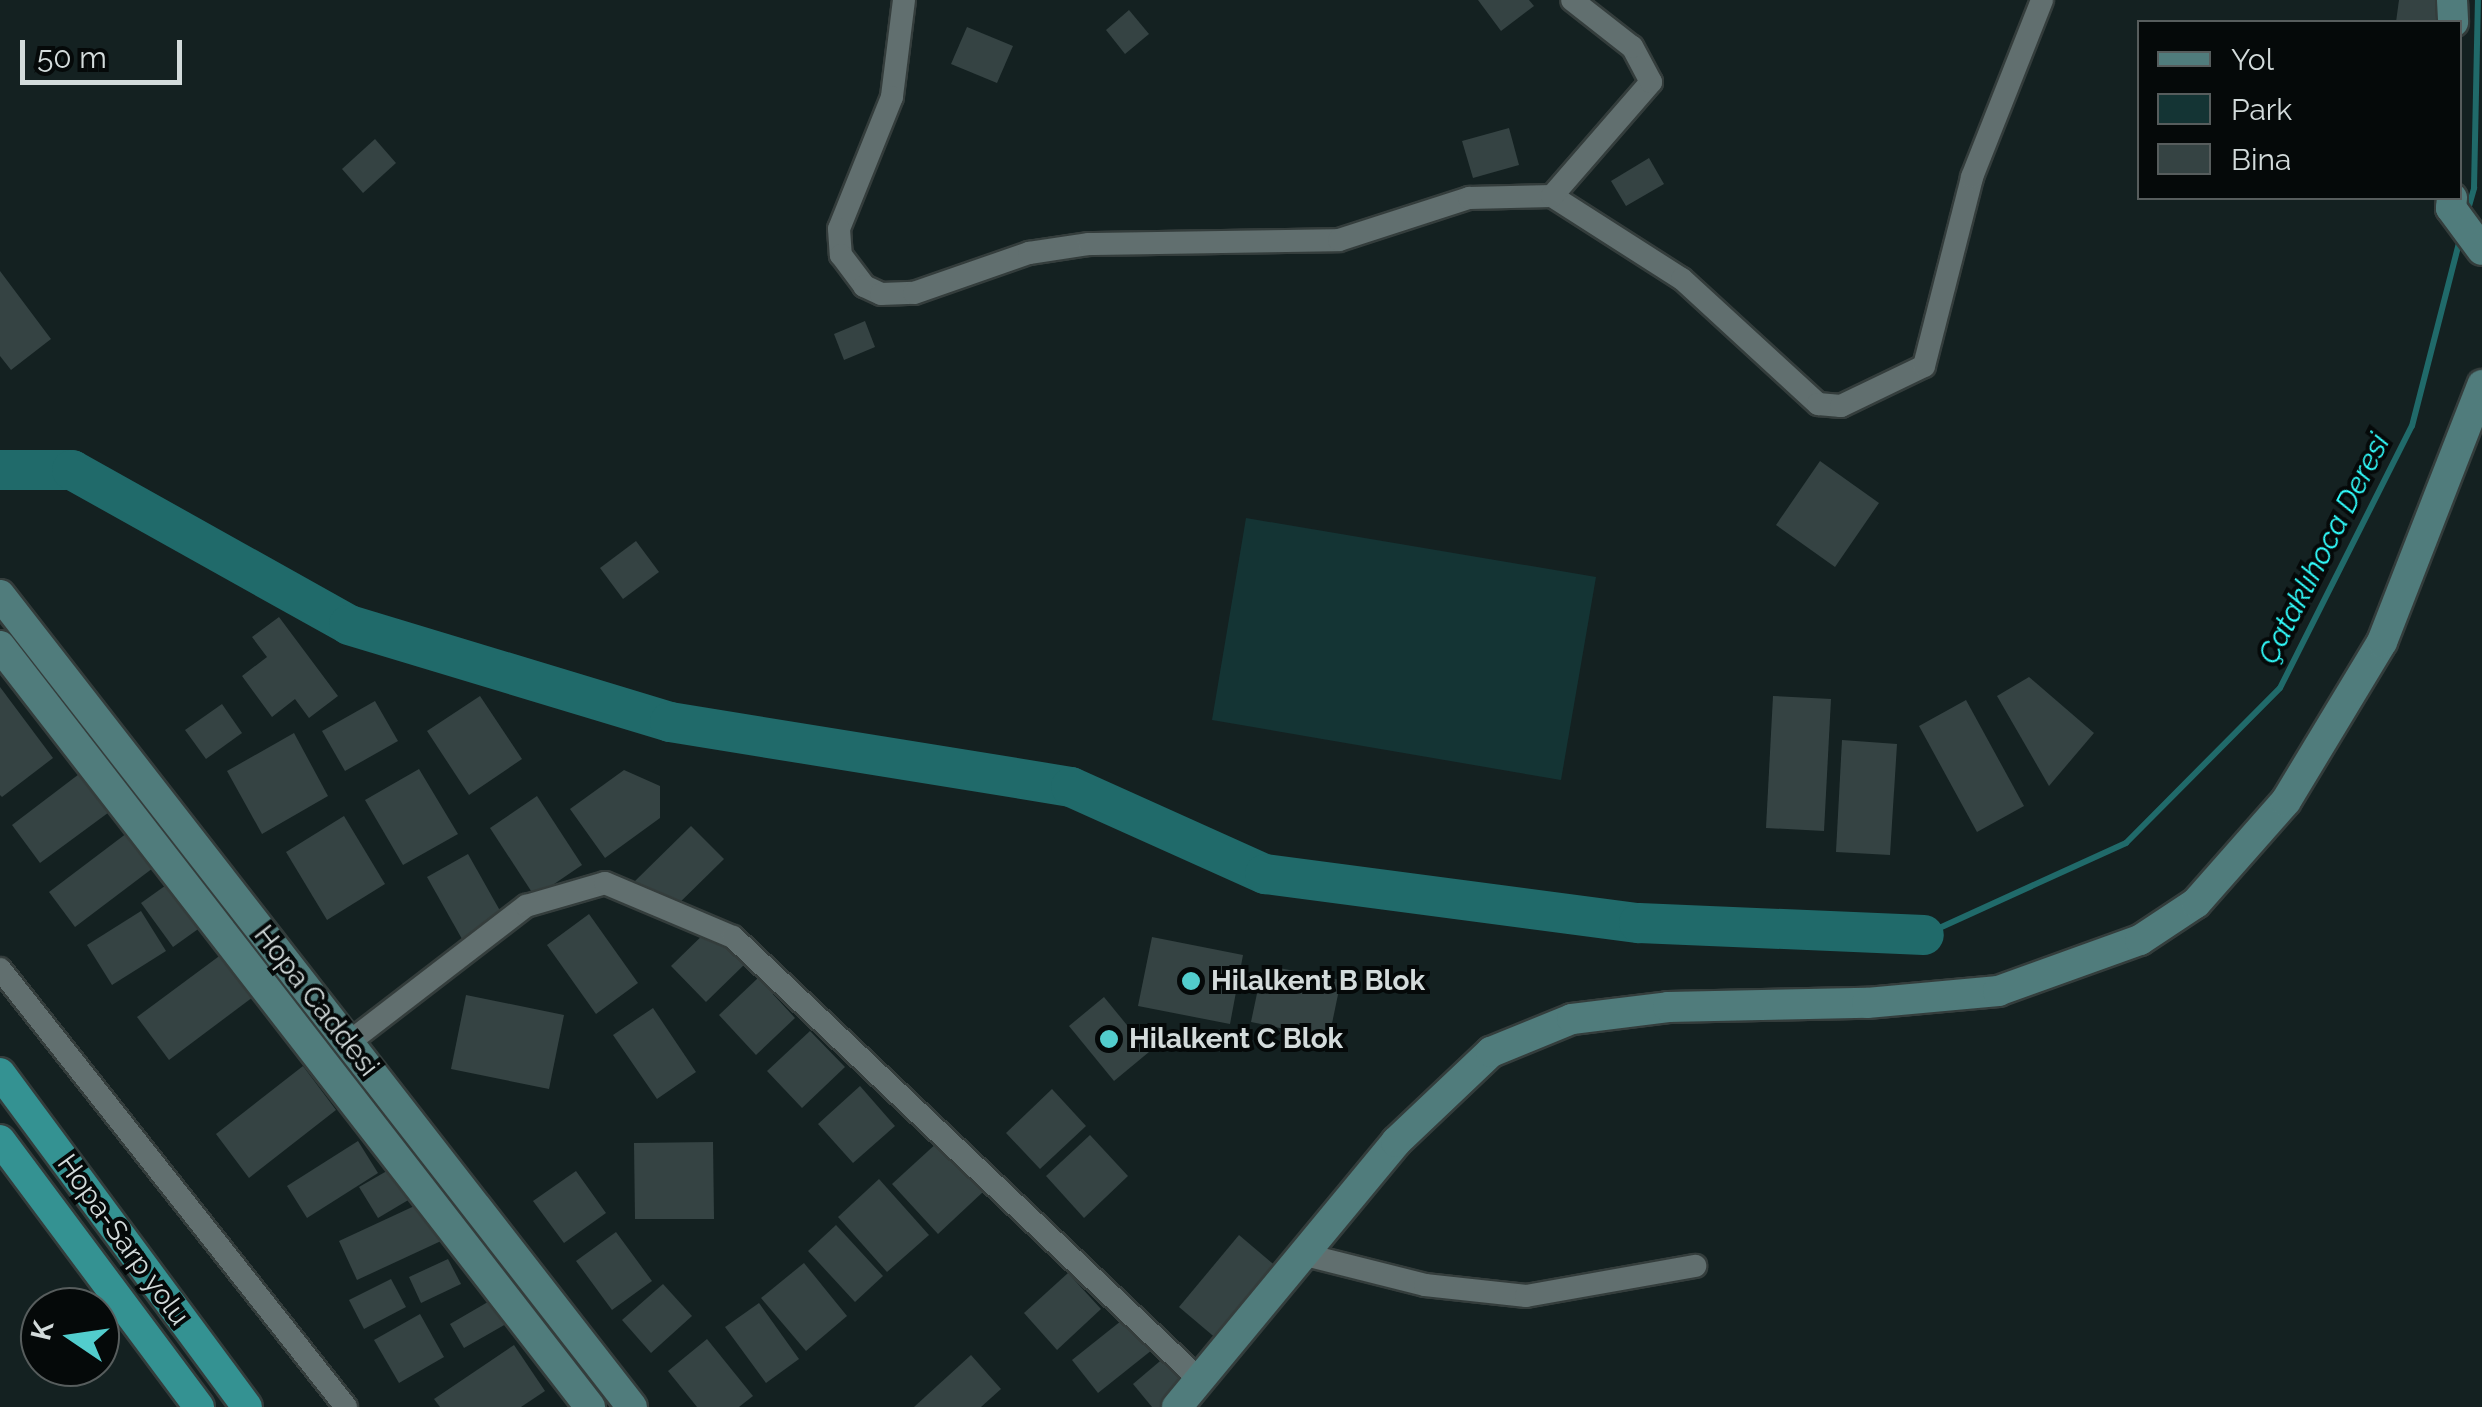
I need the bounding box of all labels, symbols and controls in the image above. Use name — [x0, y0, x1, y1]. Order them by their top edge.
scale bar — [25, 20, 188, 82]
legend — [2137, 20, 2462, 200]
text: 50 m — [37, 40, 107, 75]
text: Yol — [2231, 42, 2274, 77]
text: Park — [2231, 92, 2292, 127]
text: Bina — [2231, 142, 2291, 177]
water label: Çataklıhoca Deresi — [2250, 428, 2398, 670]
street label: Hopa Caddesi — [247, 919, 385, 1083]
place label: Hilalkent B Blok — [1211, 964, 1425, 998]
marker: Hilalkent B Blok — [1180, 970, 1202, 992]
place label: Hilalkent C Blok — [1129, 1022, 1343, 1056]
marker: Hilalkent C Blok — [1098, 1028, 1120, 1050]
street label: Hopa-Sarp yolu — [50, 1148, 196, 1332]
north arrow — [20, 1287, 120, 1387]
text: K — [24, 1318, 60, 1343]

